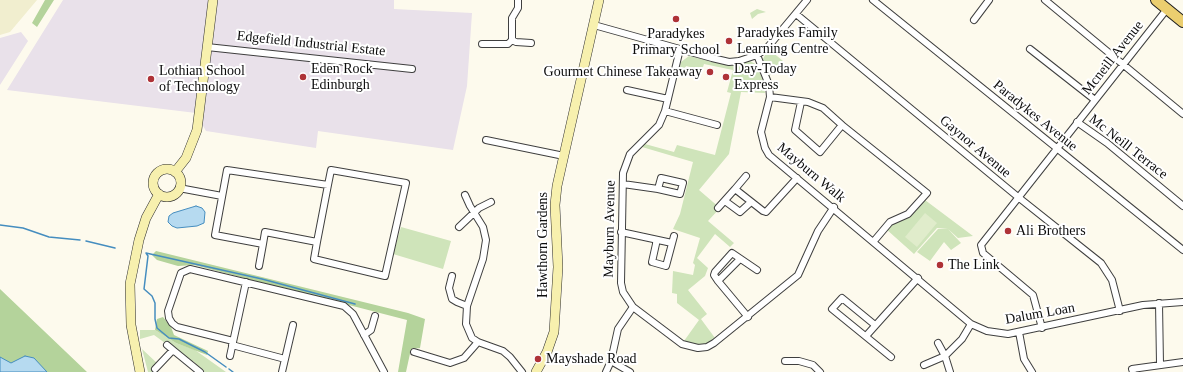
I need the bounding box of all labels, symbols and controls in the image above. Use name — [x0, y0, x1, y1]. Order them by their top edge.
marker: Paradykes Primary School — [671, 14, 681, 24]
street label: Mcneill Avenue — [1079, 18, 1147, 98]
place label: Paradykes Family Learning Centre — [737, 25, 838, 58]
place label: Paradykes Primary School — [632, 26, 720, 58]
street label: Edgefield Industrial Estate — [236, 28, 386, 60]
marker: Paradykes Family Learning Centre — [724, 36, 734, 46]
place label: Eden Rock Edinburgh — [311, 61, 373, 94]
place label: Day-Today Express — [734, 61, 797, 94]
place label: Lothian School of Technology — [159, 63, 245, 96]
place label: Gourmet Chinese Takeaway — [544, 64, 702, 80]
marker: Gourmet Chinese Takeaway — [705, 67, 715, 77]
marker: Eden Rock Edinburgh — [298, 72, 308, 82]
marker: Day-Today Express — [721, 72, 731, 82]
marker: Lothian School of Technology — [146, 74, 156, 84]
street label: Paradykes Avenue — [989, 77, 1081, 155]
street label: Mc Neill Terrace — [1085, 111, 1171, 183]
street label: Gaynor Avenue — [936, 112, 1014, 182]
street label: Mayburn Walk — [773, 140, 849, 206]
street label: Mayburn Avenue — [601, 180, 619, 278]
street label: Hawthorn Gardens — [535, 192, 551, 298]
place label: Ali Brothers — [1016, 223, 1086, 239]
marker: Ali Brothers — [1003, 226, 1013, 236]
place label: The Link — [948, 257, 1000, 273]
marker: The Link — [935, 260, 945, 270]
street label: Dalum Loan — [1004, 300, 1076, 328]
place label: Mayshade Road — [546, 351, 637, 367]
marker: Mayshade Road — [533, 354, 543, 364]

